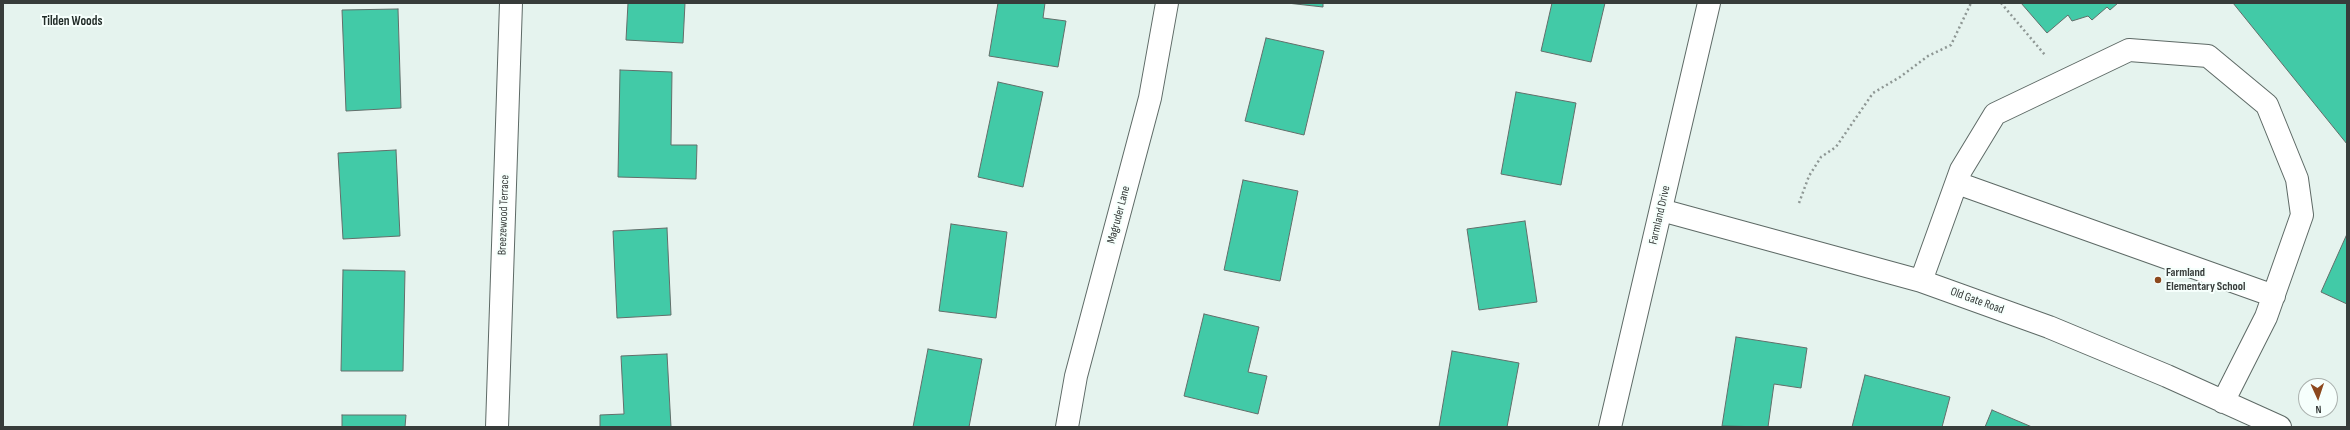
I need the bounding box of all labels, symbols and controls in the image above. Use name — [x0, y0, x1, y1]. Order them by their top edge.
district label: Tilden Woods — [42, 14, 102, 30]
street label: Breezewood Terrace — [495, 175, 513, 255]
street label: Farmland Drive — [1646, 184, 1674, 246]
street label: Magruder Lane — [1104, 185, 1134, 245]
place label: Farmland Elementary School — [2166, 266, 2246, 294]
marker: Farmland Elementary School — [2153, 275, 2163, 285]
street label: Old Gate Road — [1948, 285, 2006, 317]
north arrow — [2298, 378, 2338, 418]
text: N — [2315, 403, 2322, 416]

